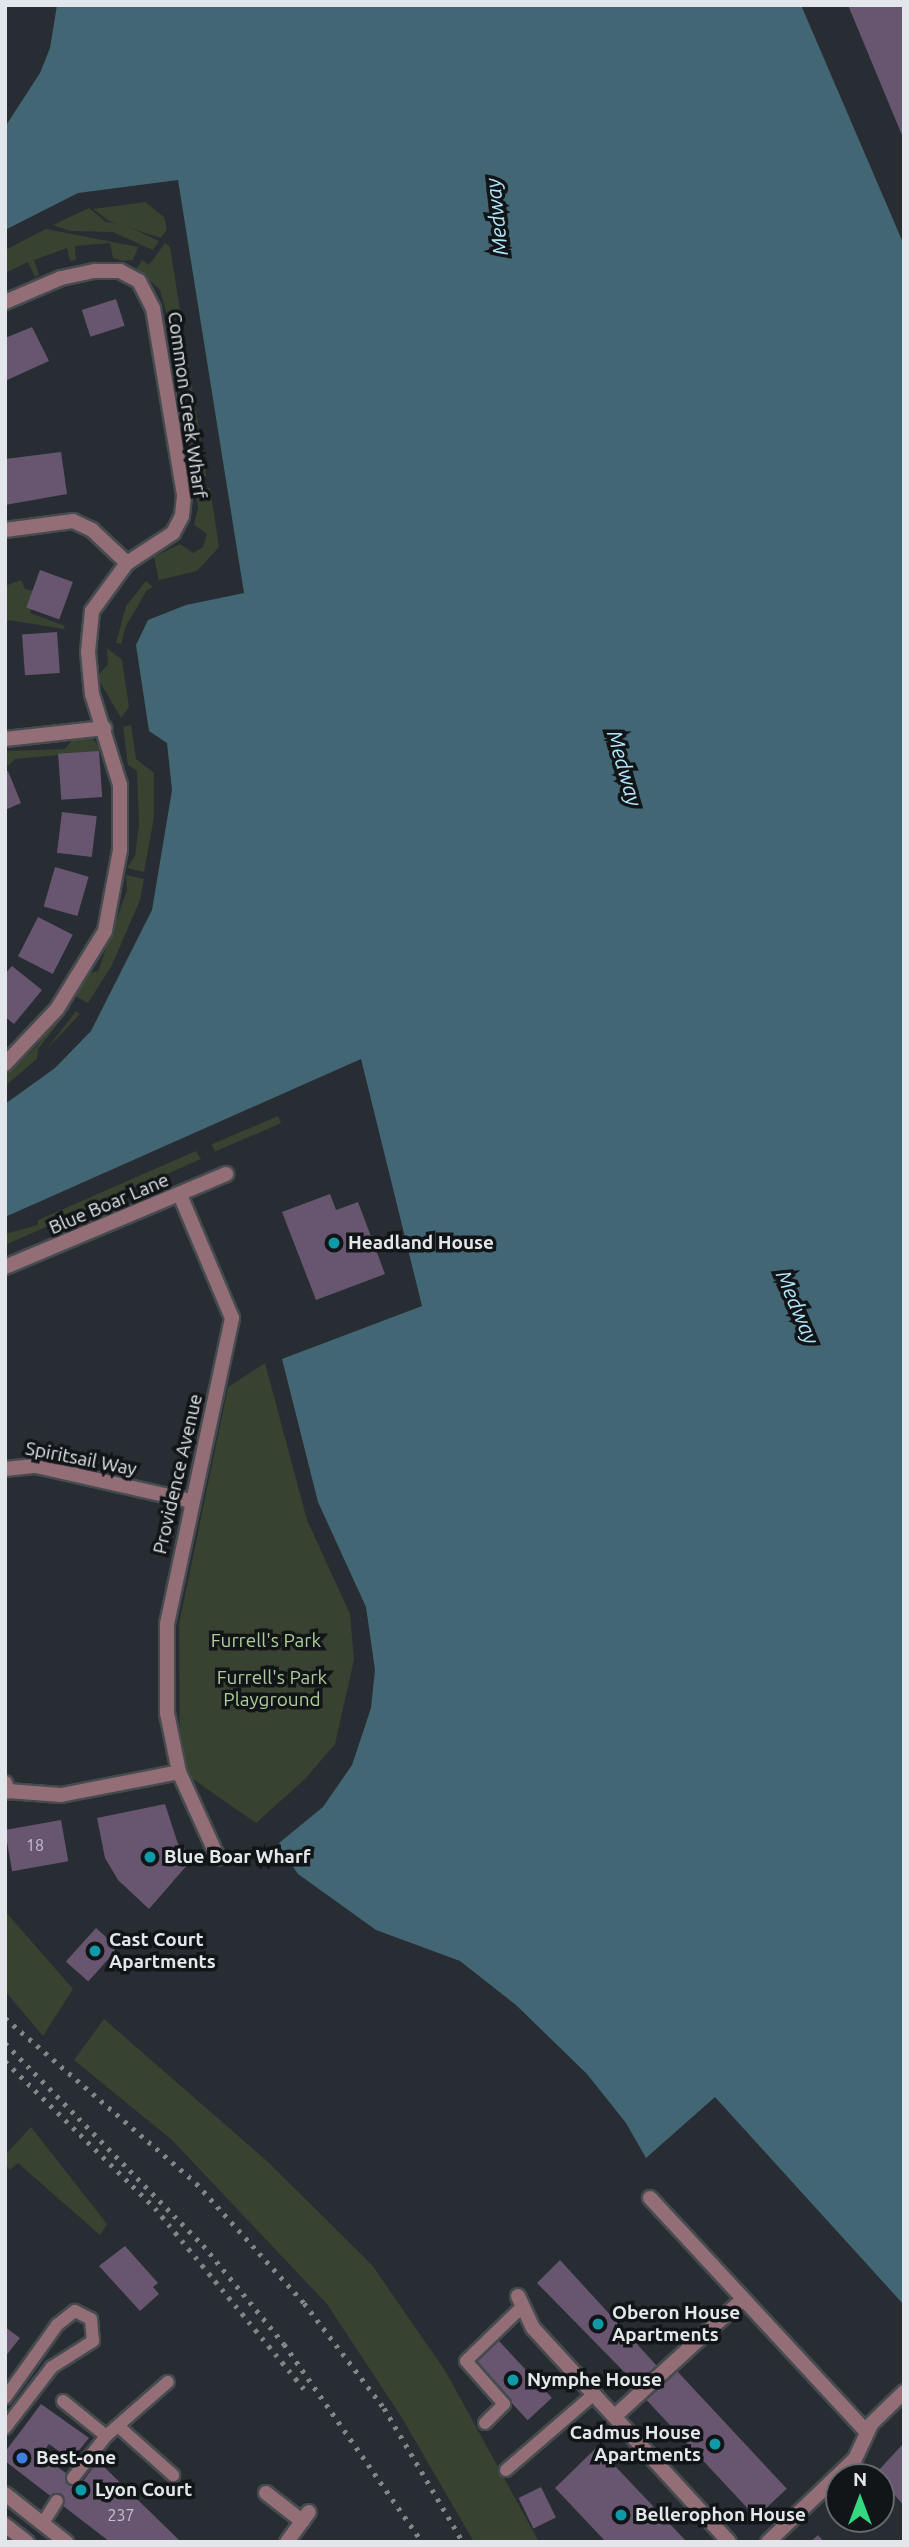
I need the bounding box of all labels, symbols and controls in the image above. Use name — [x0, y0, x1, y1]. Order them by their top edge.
water label: Medway — [479, 177, 513, 257]
street label: Common Creek Wharf — [163, 310, 211, 500]
water label: Medway — [602, 727, 648, 809]
street label: Blue Boar Lane — [46, 1168, 172, 1240]
place label: Headland House — [348, 1232, 494, 1254]
marker: Headland House — [326, 1235, 342, 1251]
water label: Medway — [771, 1266, 825, 1348]
street label: Providence Avenue — [148, 1392, 208, 1556]
street label: Spiritsail Way — [23, 1437, 139, 1481]
park label: Furrell's Park — [211, 1630, 321, 1652]
park label: Furrell's Park Playground — [217, 1667, 327, 1711]
house number: 18 — [26, 1835, 44, 1855]
place label: Blue Boar Wharf — [164, 1846, 311, 1868]
marker: Blue Boar Wharf — [142, 1849, 158, 1865]
place label: Cast Court Apartments — [109, 1929, 216, 1973]
marker: Cast Court Apartments — [87, 1943, 103, 1959]
place label: Oberon House Apartments — [612, 2302, 740, 2346]
marker: Oberon House Apartments — [590, 2316, 606, 2332]
place label: Nymphe House — [527, 2369, 662, 2391]
marker: Nymphe House — [505, 2372, 521, 2388]
place label: Cadmus House Apartments — [570, 2422, 701, 2466]
marker: Cadmus House Apartments — [707, 2436, 723, 2452]
place label: Best-one — [36, 2447, 116, 2469]
marker: Best-one — [14, 2450, 30, 2466]
north arrow — [825, 2463, 895, 2533]
text: N — [853, 2468, 867, 2490]
place label: Lyon Court — [95, 2479, 192, 2501]
marker: Lyon Court — [73, 2482, 89, 2498]
place label: Bellerophon House — [635, 2504, 806, 2526]
house number: 237 — [107, 2505, 135, 2525]
marker: Bellerophon House — [613, 2507, 629, 2523]

